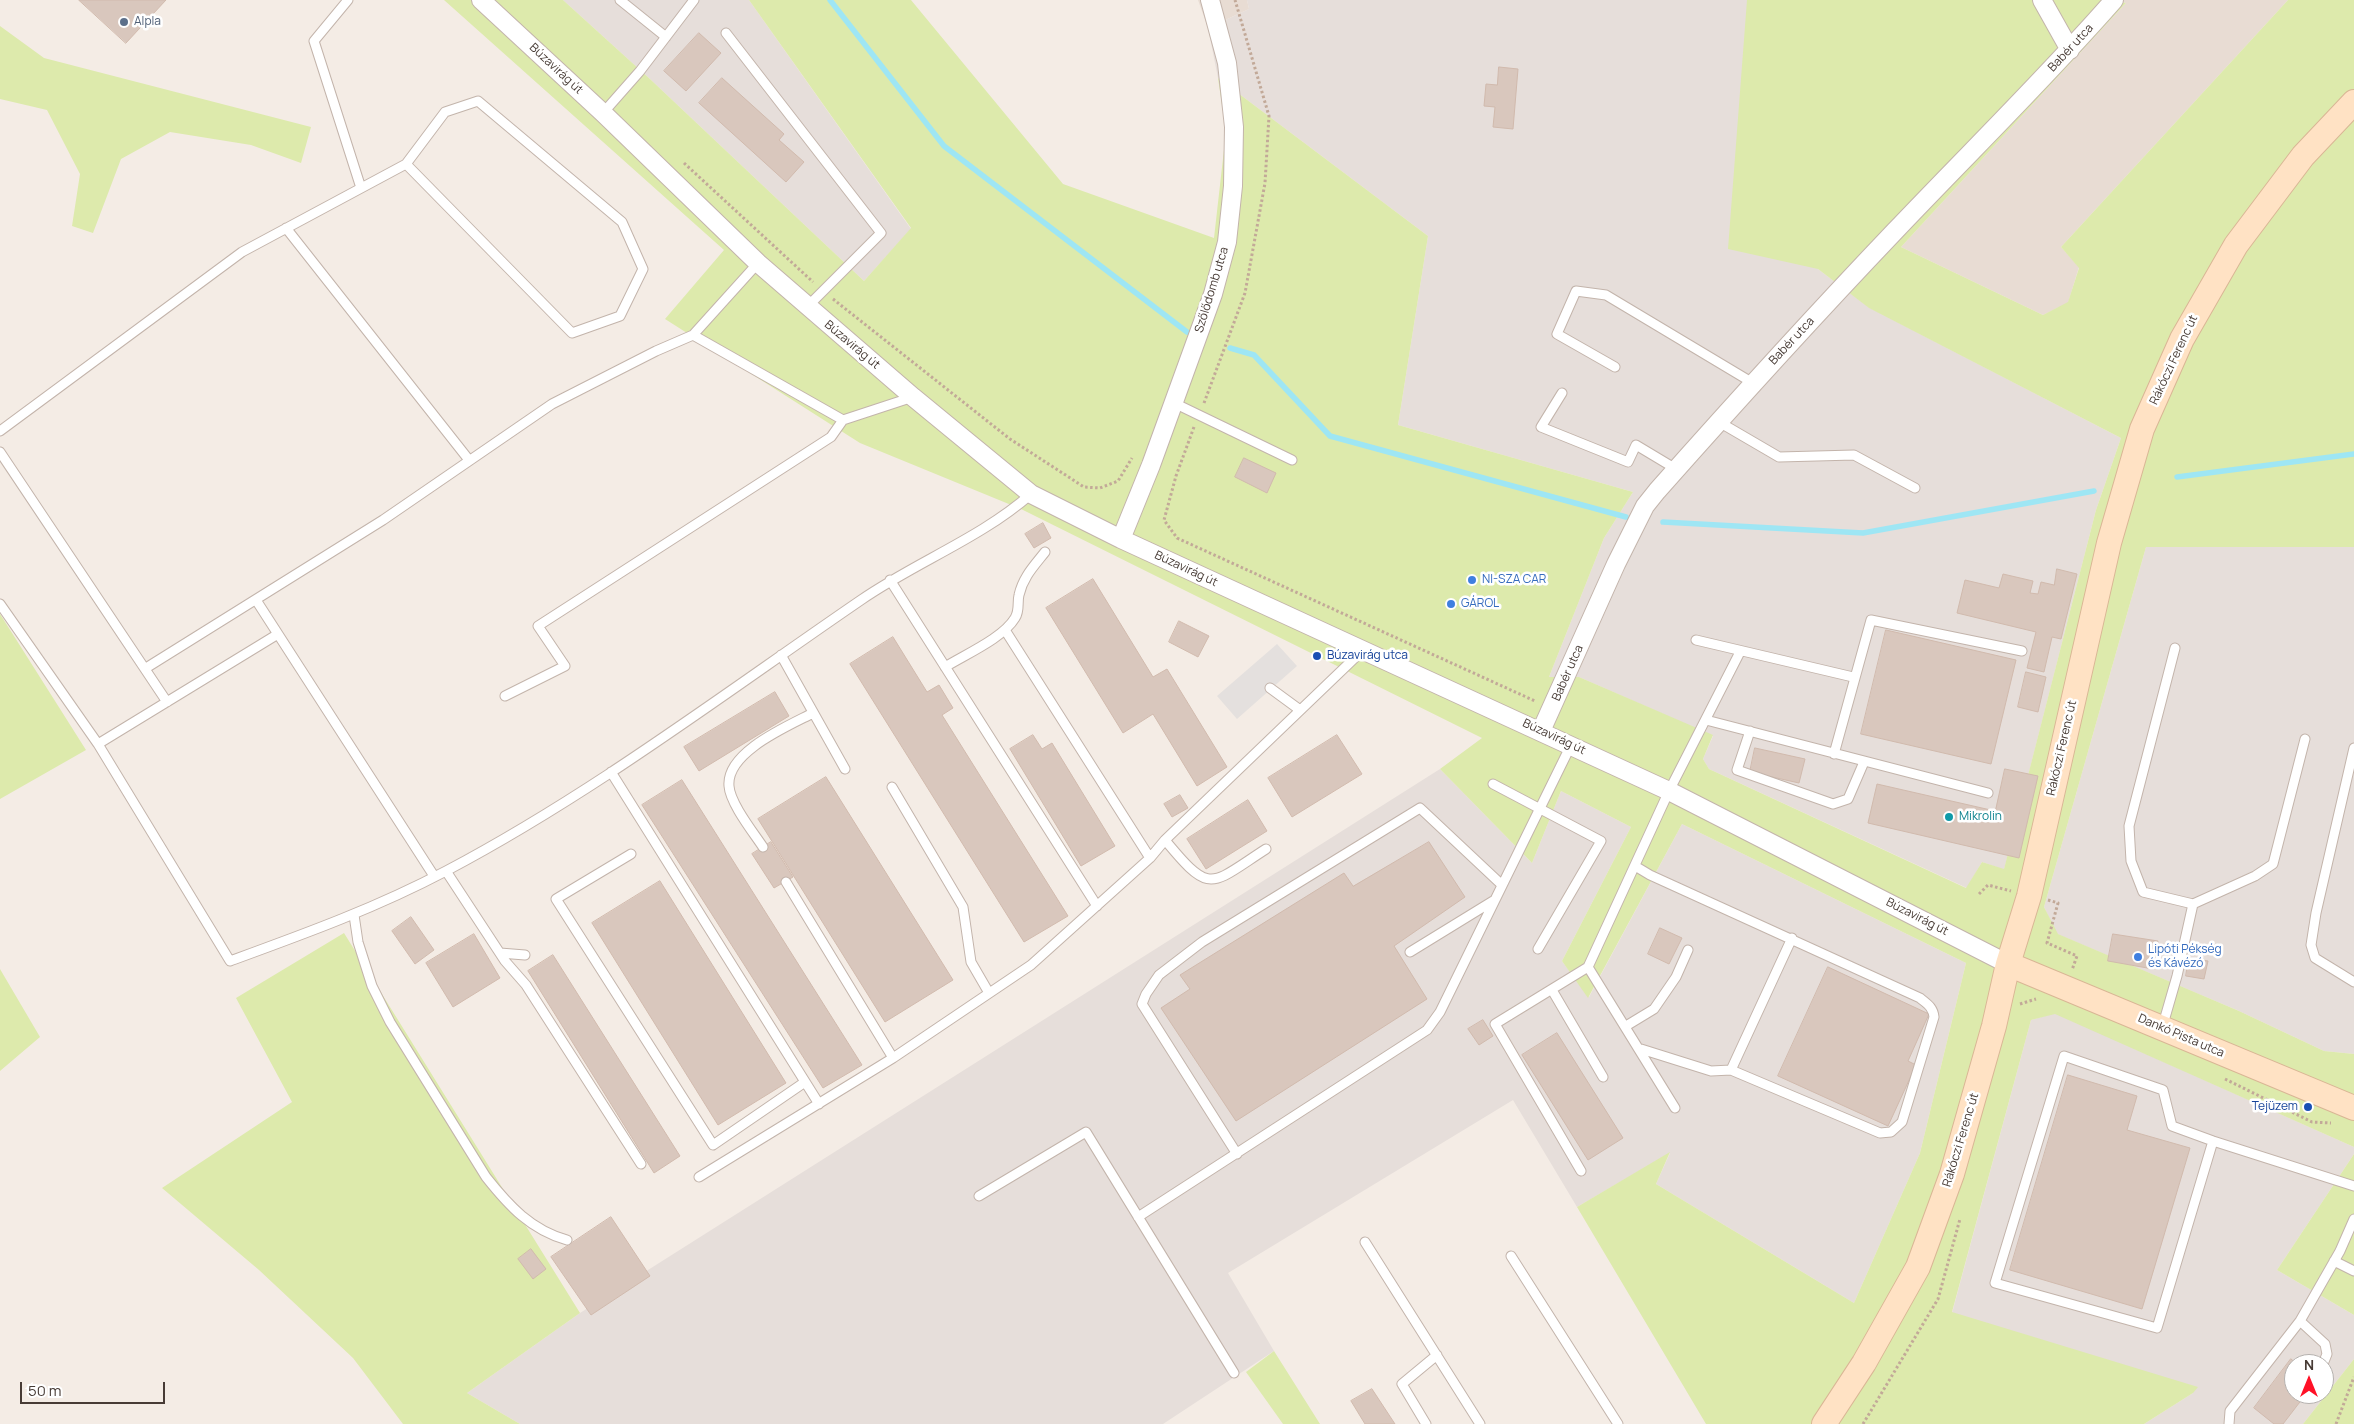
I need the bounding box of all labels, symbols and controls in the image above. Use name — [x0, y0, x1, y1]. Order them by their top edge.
place label: Alpla — [134, 15, 161, 29]
marker: Alpla — [118, 16, 130, 28]
street label: Babér utca — [2045, 21, 2097, 75]
street label: Búzavirág út — [526, 41, 586, 97]
street label: Szőlődomb utca — [1192, 245, 1232, 335]
street label: Rákóczi Ferenc út — [2147, 313, 2201, 407]
street label: Babér utca — [1766, 314, 1818, 368]
street label: Búzavirág út — [821, 318, 883, 372]
street label: Búzavirág út — [1152, 548, 1220, 590]
place label: NI-SZA CAR — [1482, 573, 1546, 587]
marker: NI-SZA CAR — [1466, 574, 1478, 586]
place label: GÁROL — [1461, 597, 1499, 611]
marker: GÁROL — [1445, 598, 1457, 610]
street label: Babér utca — [1549, 643, 1587, 703]
place label: Búzavirág utca — [1327, 649, 1408, 663]
marker: Búzavirág utca — [1311, 650, 1323, 662]
street label: Rákóczi Ferenc út — [2044, 699, 2080, 797]
street label: Búzavirág út — [1520, 716, 1588, 758]
place label: Mikrolin — [1959, 810, 2002, 824]
marker: Mikrolin — [1943, 811, 1955, 823]
street label: Búzavirág út — [1883, 895, 1951, 939]
place label: Lipóti Pékség és Kávézó — [2148, 943, 2222, 971]
marker: Lipóti Pékség és Kávézó — [2132, 951, 2144, 963]
street label: Dankó Pista utca — [2136, 1011, 2226, 1061]
street label: Rákóczi Ferenc út — [1940, 1091, 1982, 1189]
place label: Tejüzem — [2252, 1100, 2298, 1114]
marker: Tejüzem — [2302, 1101, 2314, 1113]
north arrow — [2284, 1354, 2334, 1404]
text: N — [2304, 1355, 2314, 1374]
scale bar — [22, 1372, 168, 1404]
text: 50 m — [28, 1380, 62, 1401]

